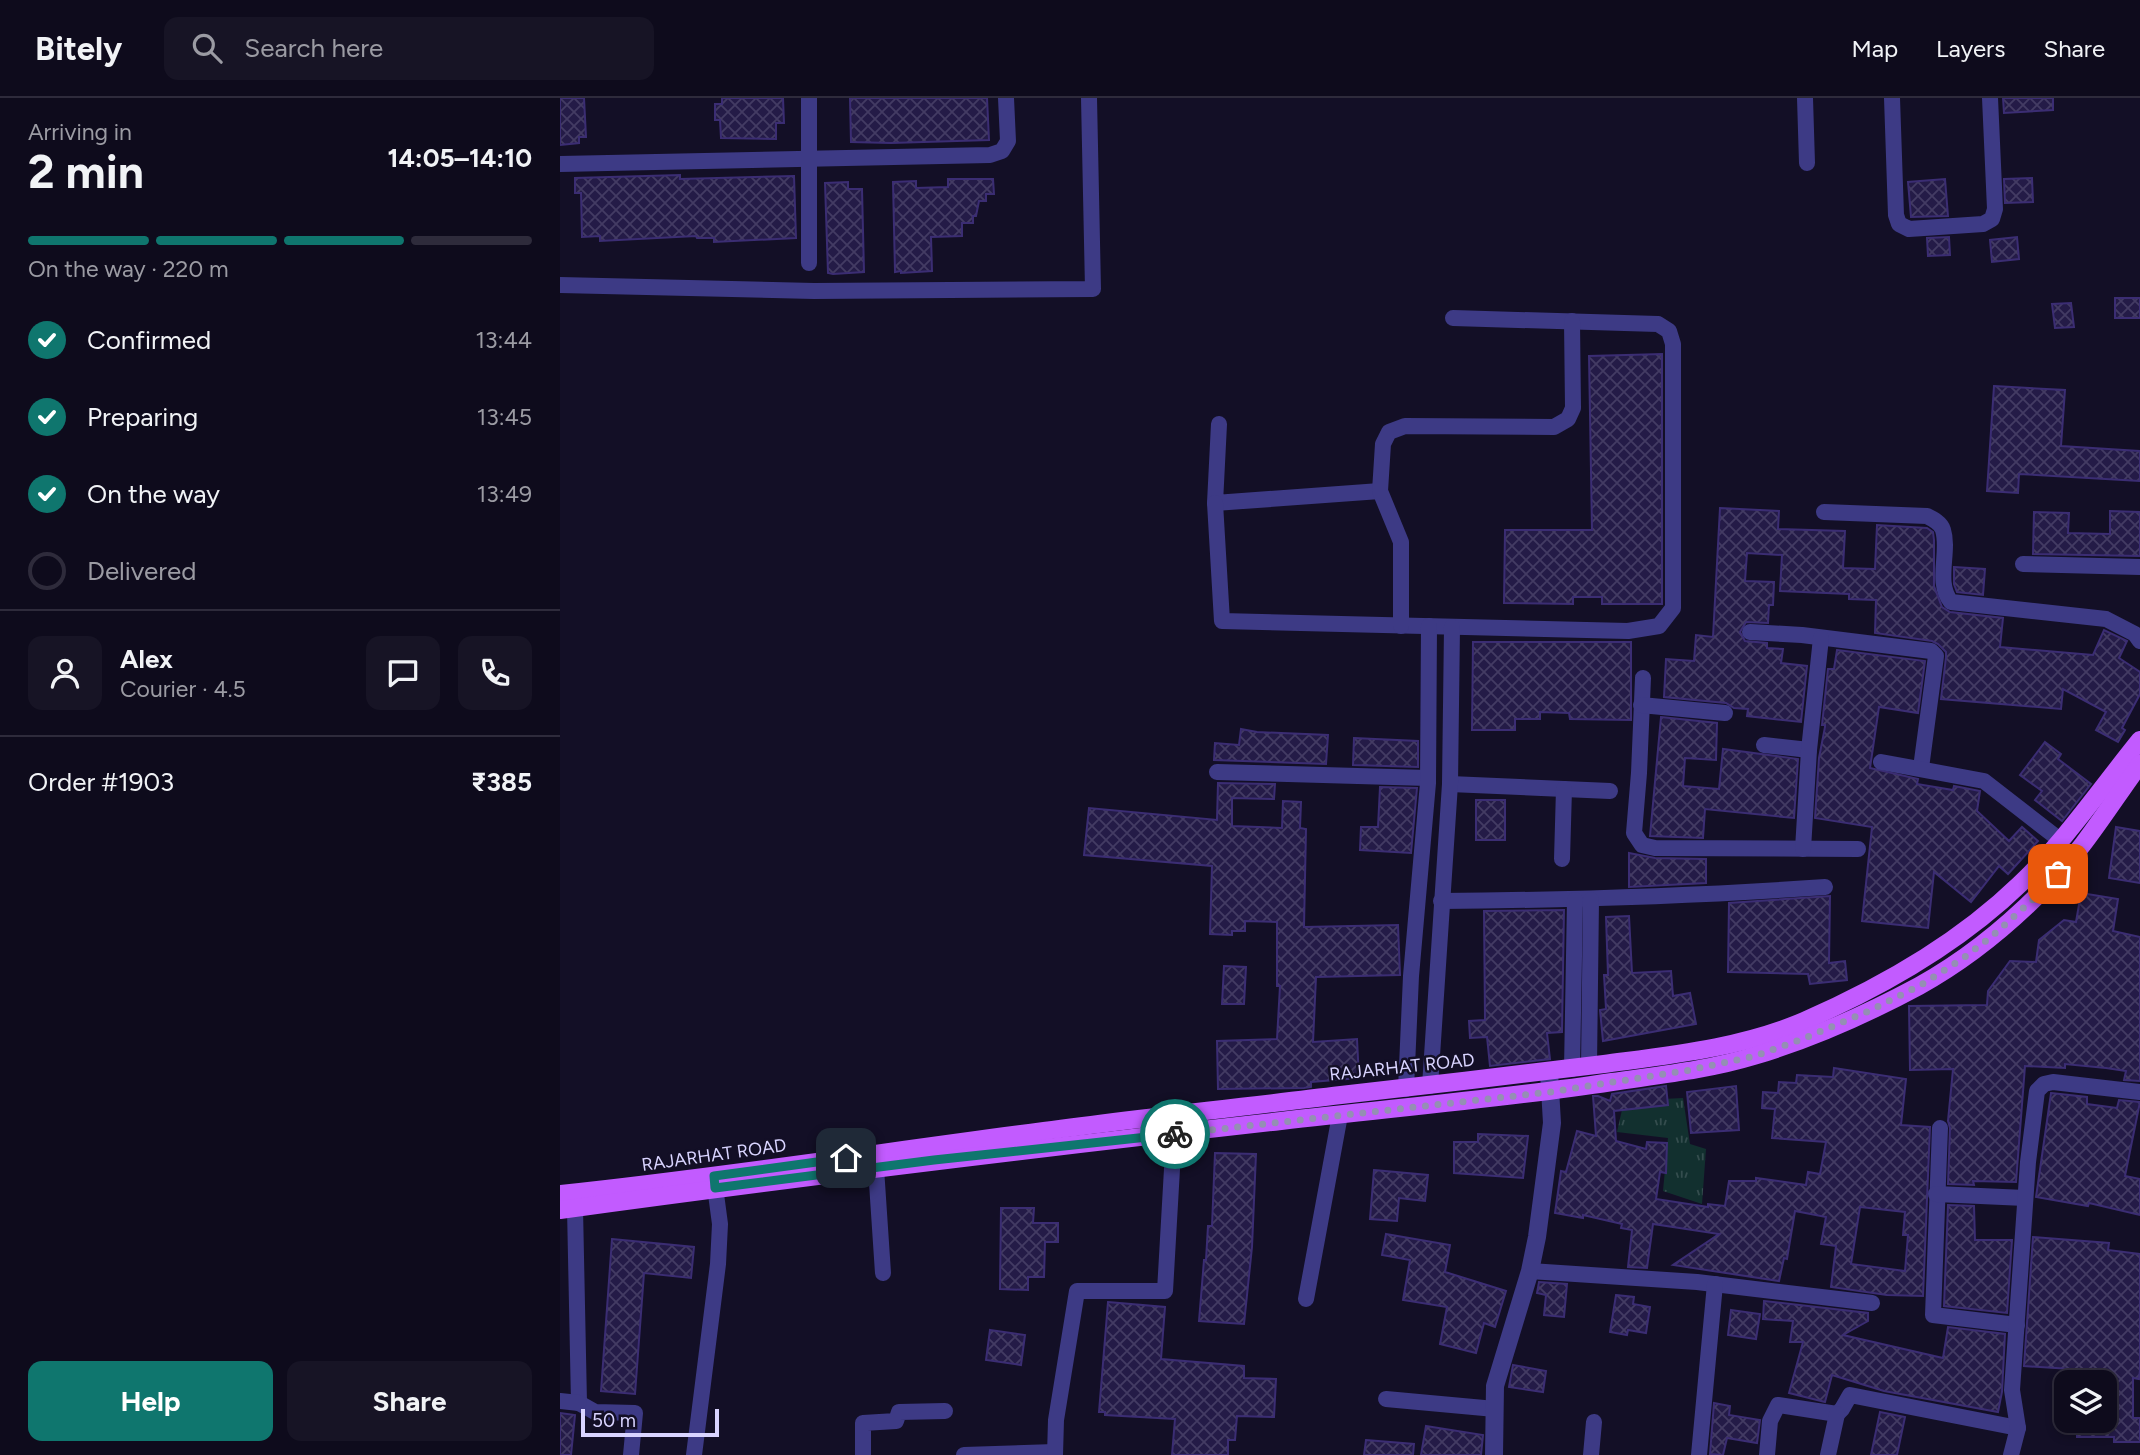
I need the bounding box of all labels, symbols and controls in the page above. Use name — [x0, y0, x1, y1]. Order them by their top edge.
search box — [164, 17, 654, 80]
text: Bitely — [35, 29, 122, 68]
icon: search — [188, 29, 226, 67]
text: Search here — [244, 32, 383, 64]
text: Map — [1851, 34, 1898, 63]
text: Layers — [1936, 34, 2005, 63]
text: Share — [2043, 34, 2105, 63]
text: Arriving in — [28, 118, 132, 146]
text: 14:05–14:10 — [387, 142, 532, 174]
text: 2 min — [28, 144, 144, 200]
text: On the way · 220 m — [28, 255, 228, 283]
icon: check — [28, 321, 66, 359]
text: Confirmed — [87, 324, 211, 356]
text: 13:44 — [476, 326, 532, 354]
icon: check — [28, 398, 66, 436]
text: Preparing — [87, 401, 198, 433]
text: 13:45 — [477, 403, 532, 431]
icon: check — [28, 475, 66, 513]
text: On the way — [87, 478, 220, 510]
text: 13:49 — [477, 480, 532, 508]
text: Delivered — [87, 555, 196, 587]
button: person — [28, 636, 102, 710]
button: chat — [366, 636, 440, 710]
button: phone — [458, 636, 532, 710]
text: Alex — [120, 643, 173, 675]
text: Courier · 4.5 — [120, 675, 246, 703]
text: Order #1903 — [28, 766, 174, 798]
text: ₹385 — [471, 766, 532, 798]
pin — [2028, 844, 2088, 904]
icon: bag — [2039, 855, 2077, 893]
street label: RAJARHAT ROAD — [1328, 1048, 1476, 1086]
courier — [1140, 1099, 1210, 1169]
icon: bike — [1156, 1115, 1194, 1153]
pin — [816, 1128, 876, 1188]
street label: RAJARHAT ROAD — [640, 1134, 788, 1176]
icon: home — [827, 1139, 865, 1177]
button: Help — [28, 1361, 273, 1441]
button: Share — [287, 1361, 532, 1441]
map controls — [2054, 1370, 2117, 1433]
button: layers — [2054, 1370, 2117, 1433]
scale bar — [581, 1406, 719, 1438]
text: 50 m — [592, 1409, 636, 1432]

